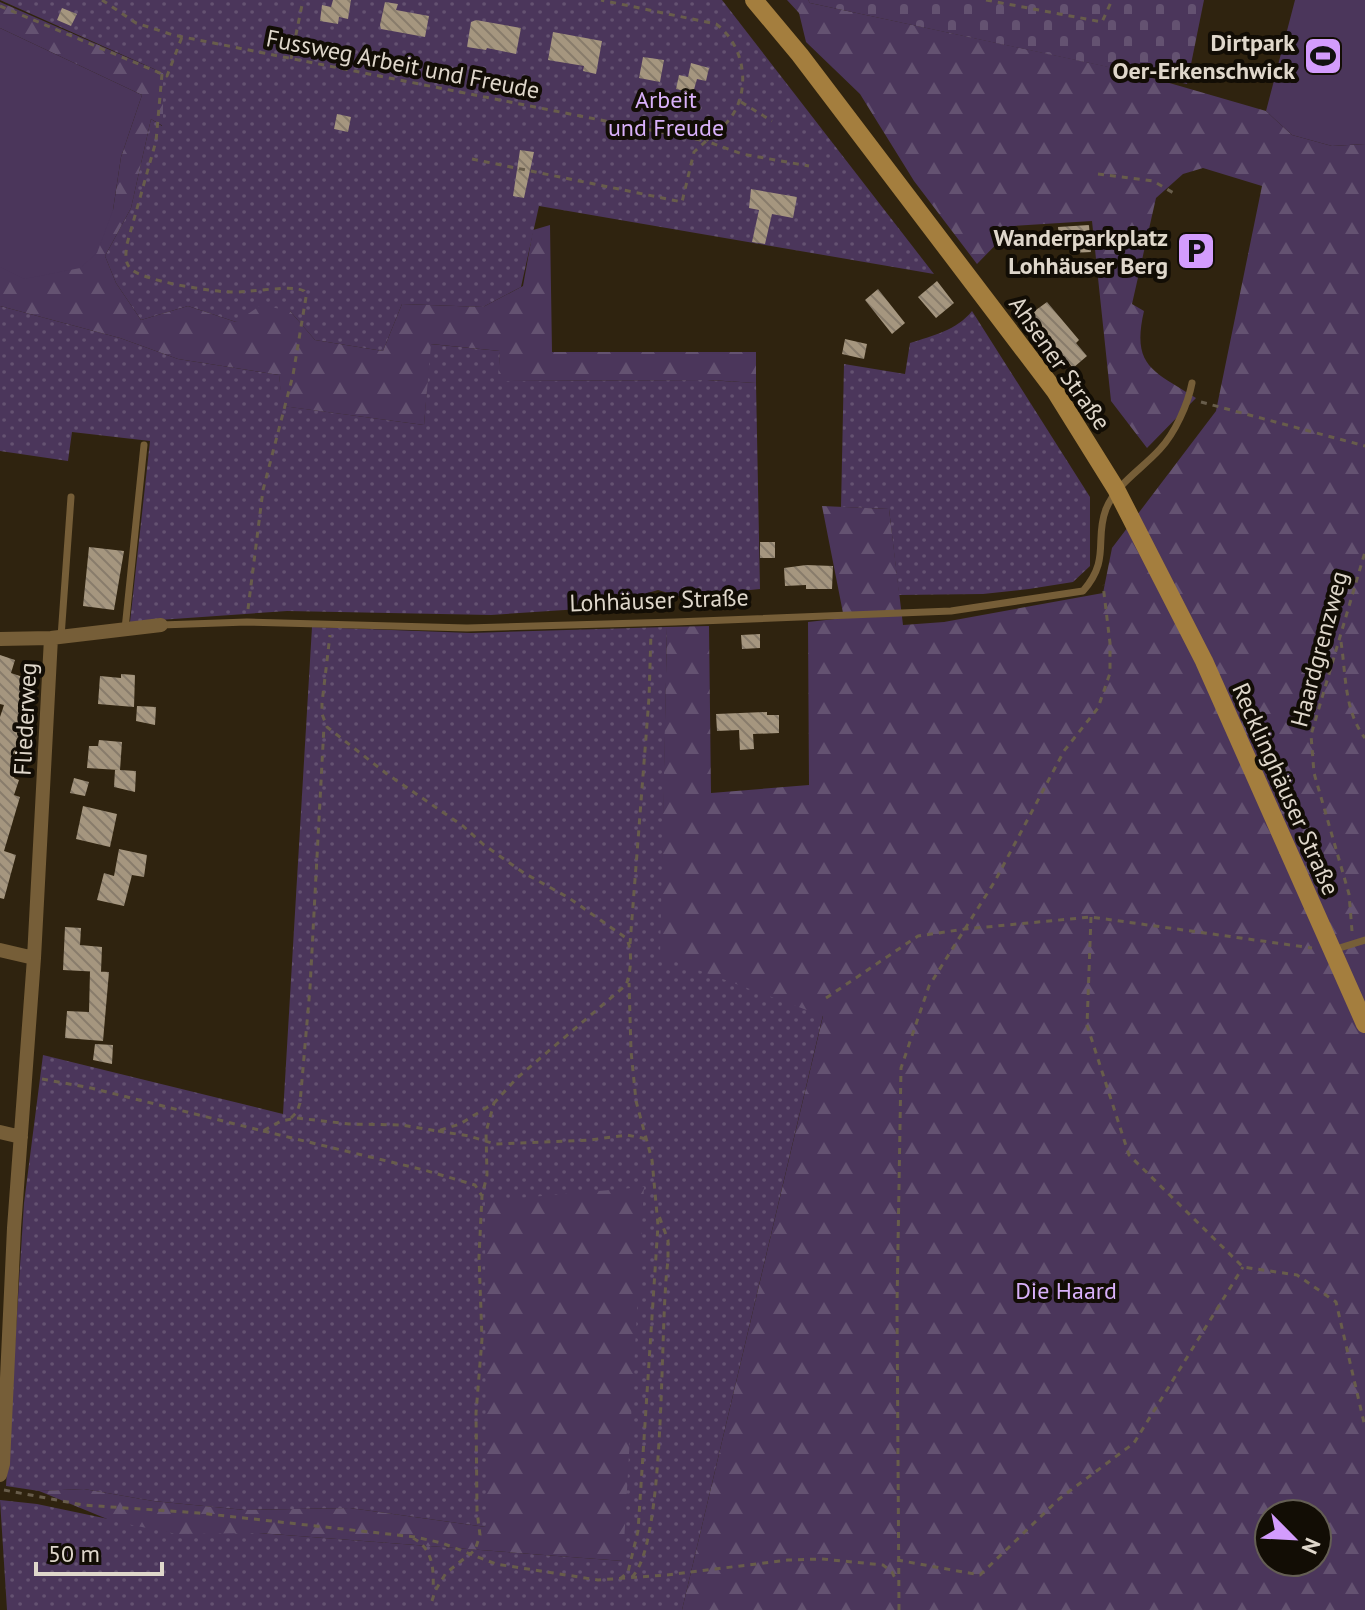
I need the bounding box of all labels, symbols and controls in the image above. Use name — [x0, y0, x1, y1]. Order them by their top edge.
street label: Fussweg Arbeit und Freude — [264, 22, 542, 106]
place label: Dirtpark Oer-Erkenschwick — [1112, 27, 1295, 86]
sports icon: Dirtpark Oer-Erkenschwick — [1302, 35, 1344, 77]
park label: Arbeit und Freude — [608, 84, 724, 143]
place label: Wanderparkplatz Lohhäuser Berg — [994, 222, 1168, 281]
parking icon: Wanderparkplatz Lohhäuser Berg — [1175, 230, 1217, 272]
street label: Ahsener Straße — [1002, 290, 1118, 436]
street label: Haardgrenzweg — [1283, 568, 1355, 730]
street label: Lohhäuser Straße — [569, 581, 749, 619]
street label: Fliederweg — [7, 662, 43, 776]
street label: Recklinghäuser Straße — [1225, 678, 1347, 900]
park label: Die Haard — [1015, 1275, 1117, 1306]
north arrow — [1253, 1498, 1333, 1578]
scale bar — [36, 1526, 162, 1576]
text: N — [1296, 1534, 1327, 1558]
text: 50 m — [48, 1538, 100, 1569]

